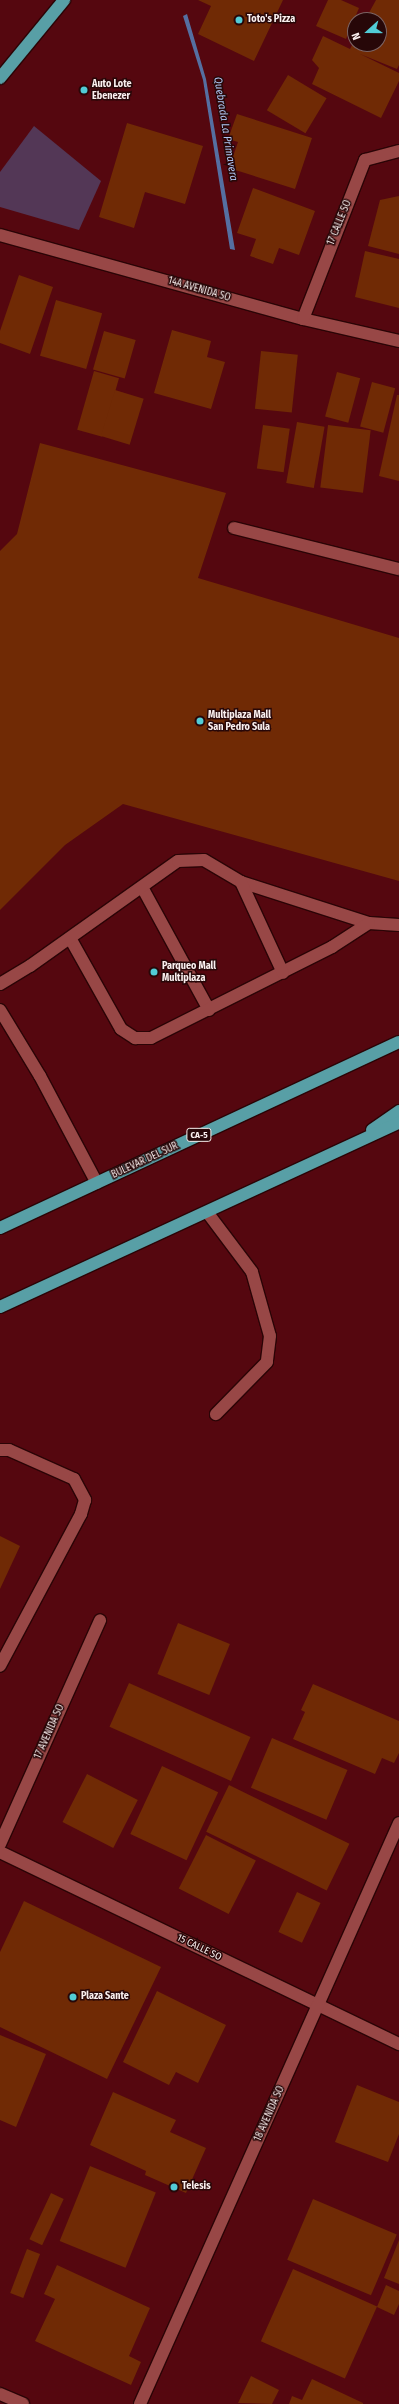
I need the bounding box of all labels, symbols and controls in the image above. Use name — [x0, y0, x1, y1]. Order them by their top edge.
north arrow — [347, 12, 387, 52]
place label: Toto's Pizza — [247, 14, 295, 26]
marker: Toto's Pizza — [234, 15, 244, 25]
text: N — [349, 31, 364, 42]
water label: Quebrada La Primavera — [210, 76, 240, 182]
place label: Auto Lote Ebenezer — [92, 78, 132, 102]
marker: Auto Lote Ebenezer — [79, 85, 89, 95]
street label: 17 CALLE SO — [325, 199, 355, 247]
street label: 14A AVENIDA SO — [166, 275, 232, 305]
place label: Multiplaza Mall San Pedro Sula — [208, 709, 271, 732]
marker: Multiplaza Mall San Pedro Sula — [195, 716, 205, 726]
place label: Parqueo Mall Multiplaza — [162, 960, 216, 984]
marker: Parqueo Mall Multiplaza — [149, 967, 159, 977]
road number: CA-5 — [186, 1128, 212, 1142]
street label: BULEVAR DEL SUR — [110, 1140, 180, 1182]
street label: 17 AVENIDA SO — [33, 1703, 67, 1761]
street label: 15 CALLE SO — [175, 1932, 223, 1964]
place label: Plaza Sante — [81, 1991, 129, 2003]
marker: Plaza Sante — [68, 1992, 78, 2002]
street label: 18 AVENIDA SO — [252, 2084, 288, 2144]
place label: Telesis — [182, 2181, 211, 2193]
marker: Telesis — [169, 2182, 179, 2192]

